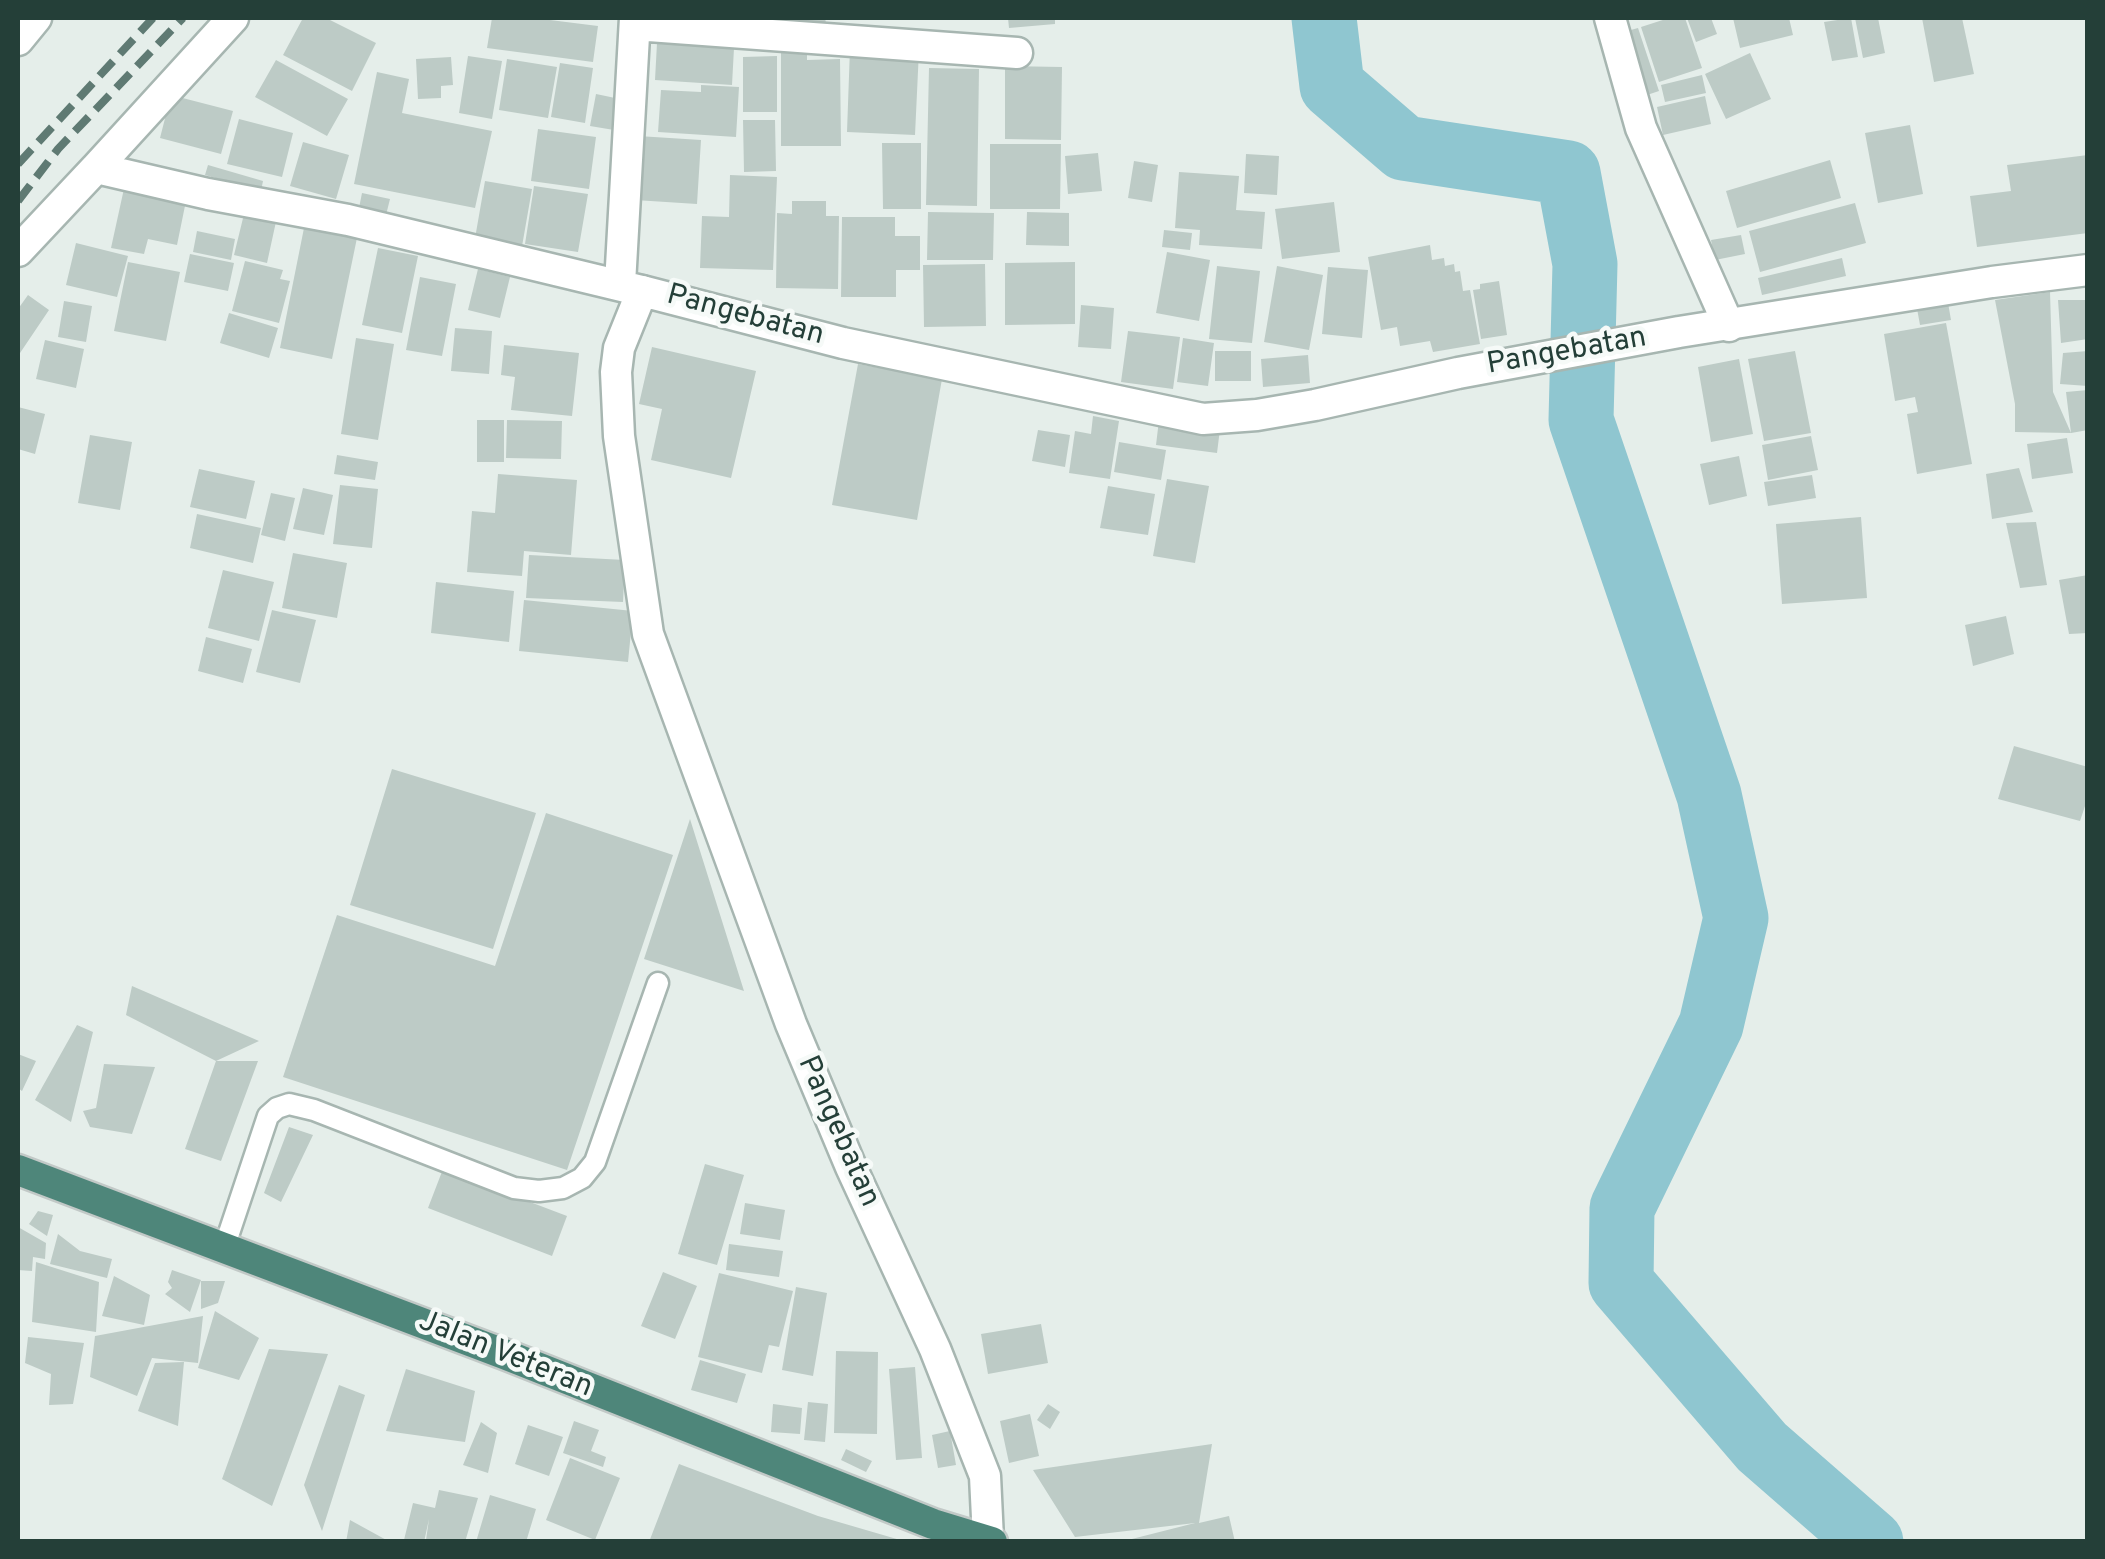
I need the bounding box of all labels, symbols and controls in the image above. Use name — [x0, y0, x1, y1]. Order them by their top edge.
street label: Pangebatan — [662, 279, 828, 355]
street label: Pangebatan — [1484, 321, 1650, 385]
street label: Pangebatan — [788, 1051, 886, 1213]
street label: Jalan Veteran — [413, 1305, 597, 1407]

